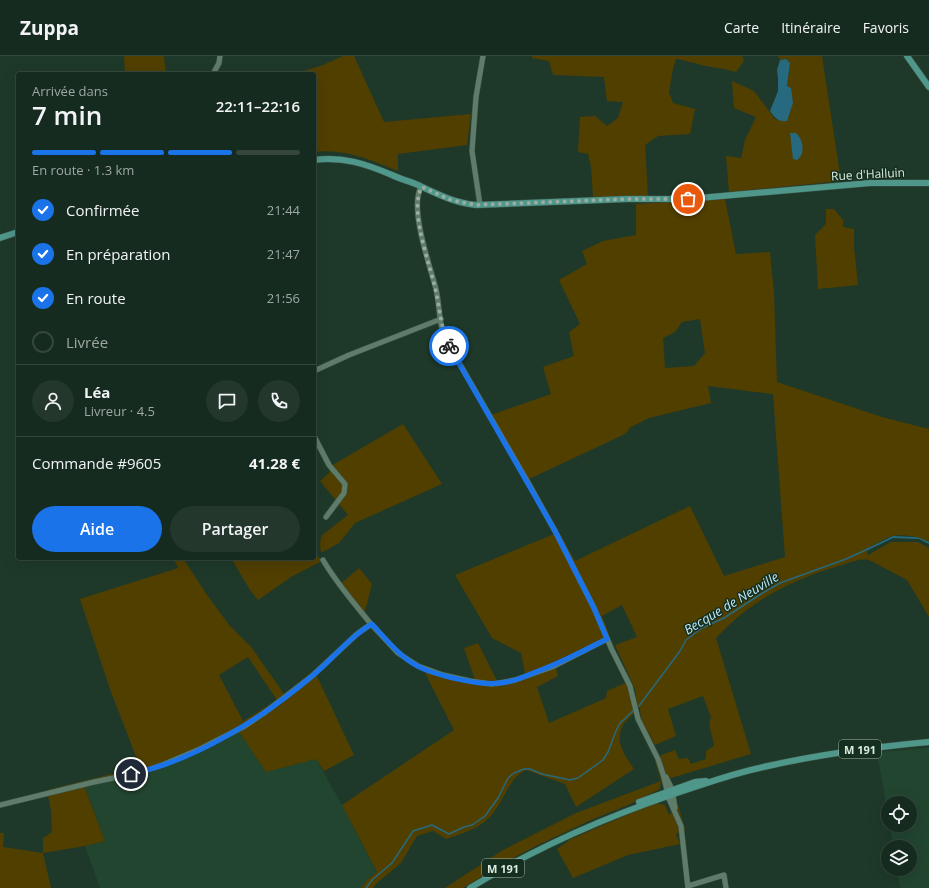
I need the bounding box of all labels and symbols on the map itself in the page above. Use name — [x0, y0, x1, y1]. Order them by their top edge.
street label: Rue d'Halluin — [831, 164, 905, 184]
pin — [671, 182, 705, 216]
courier — [429, 326, 469, 366]
water label: Becque de Neuville — [680, 567, 782, 638]
road number: M 191 — [839, 740, 881, 758]
pin — [114, 757, 148, 791]
road number: M 191 — [482, 859, 524, 877]

